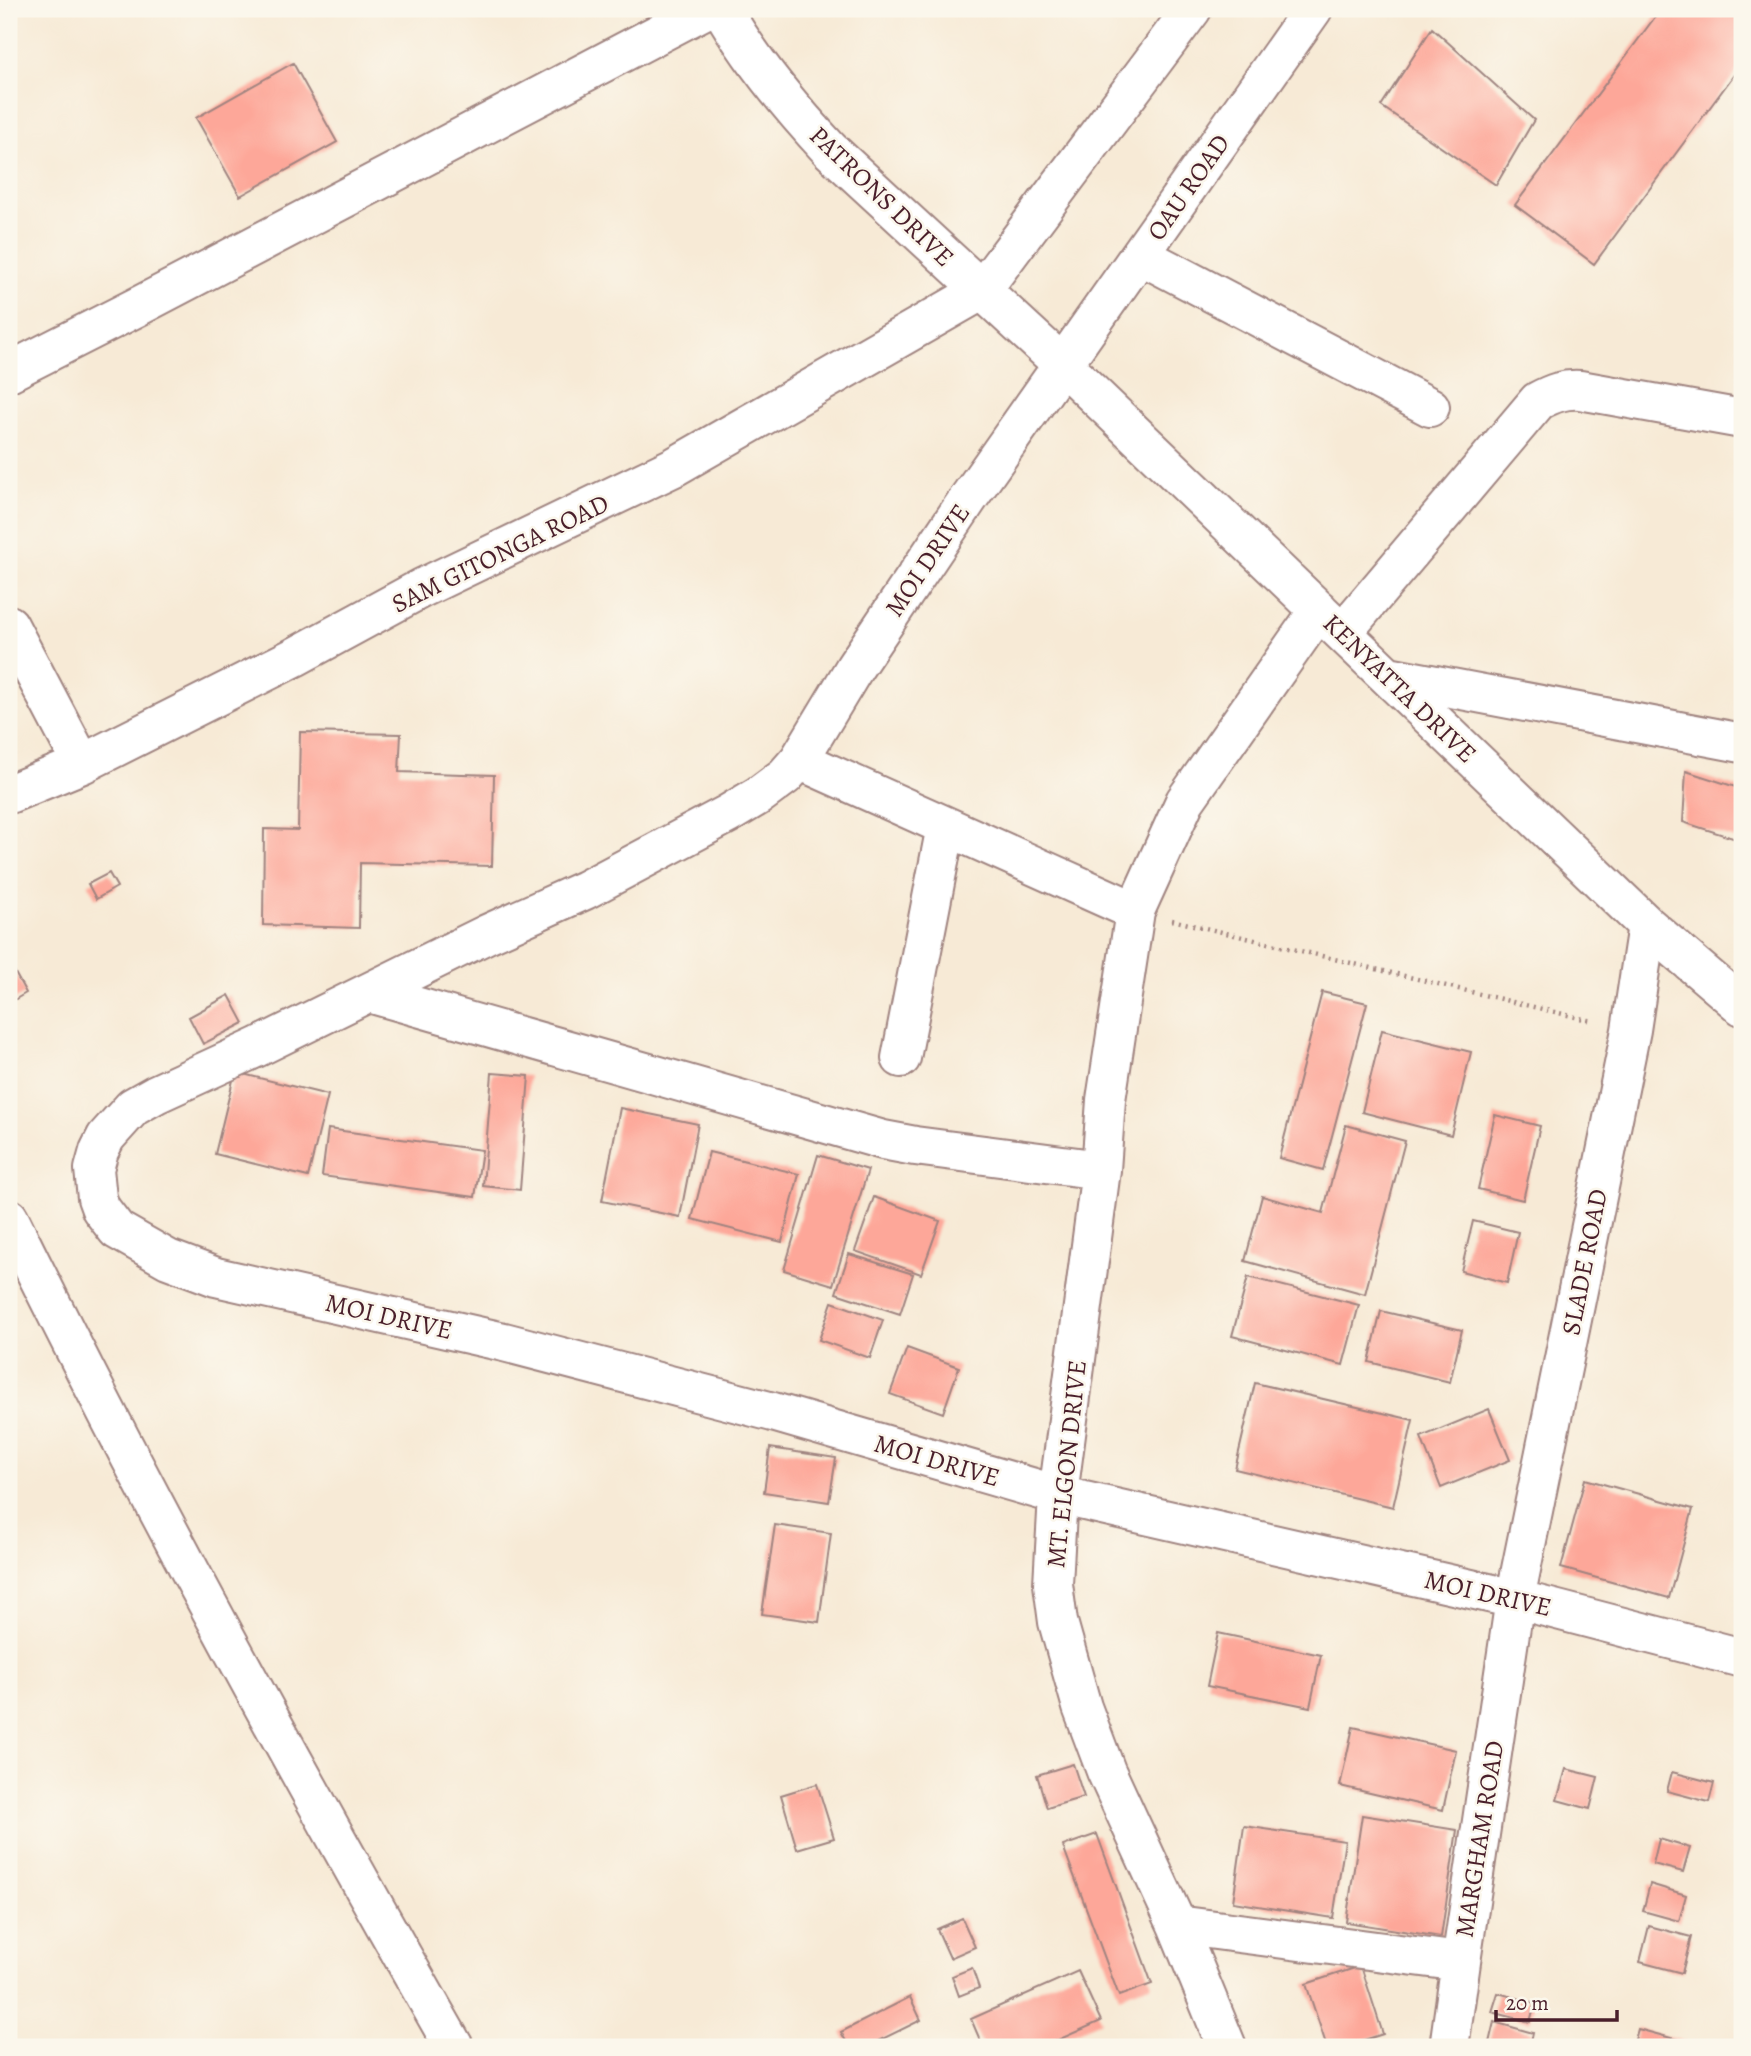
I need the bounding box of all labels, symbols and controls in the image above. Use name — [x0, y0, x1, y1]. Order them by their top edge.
street label: PATRONS DRIVE — [802, 118, 962, 274]
street label: OAU ROAD — [1139, 127, 1238, 247]
street label: SAM GITONGA ROAD — [386, 486, 615, 621]
street label: MOI DRIVE — [877, 497, 978, 624]
street label: KENYATTA DRIVE — [1315, 606, 1484, 771]
street label: SLADE ROAD — [1553, 1186, 1616, 1338]
street label: MOI DRIVE — [322, 1285, 456, 1348]
street label: MT. ELGON DRIVE — [1038, 1358, 1095, 1570]
street label: MOI DRIVE — [870, 1426, 1004, 1495]
street label: MOI DRIVE — [1421, 1562, 1555, 1625]
street label: MARGHAM ROAD — [1447, 1738, 1512, 1940]
scale bar — [1496, 1979, 1616, 2023]
text: 20 m — [1506, 1989, 1549, 2017]

